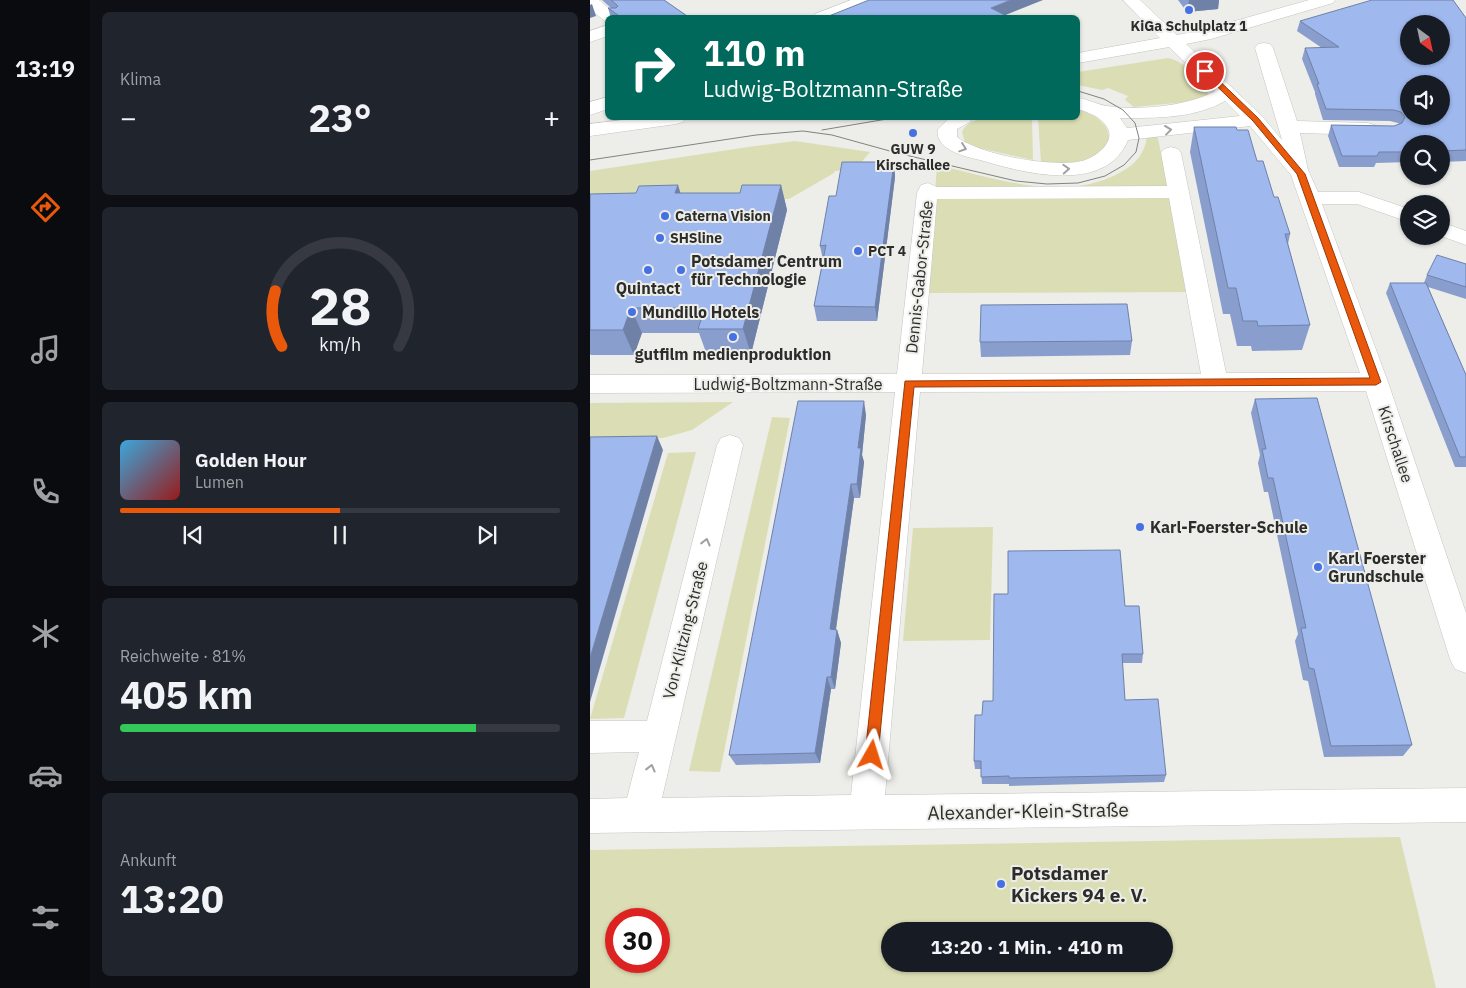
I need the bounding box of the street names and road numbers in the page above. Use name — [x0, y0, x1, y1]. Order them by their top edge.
street label: Dennis-Gabor-Straße — [901, 199, 937, 355]
street label: Ludwig-Boltzmann-Straße — [693, 374, 883, 394]
street label: Kirschallee — [1374, 403, 1418, 485]
street label: Von-Klitzing-Straße — [658, 559, 712, 701]
street label: Alexander-Klein-Straße — [927, 797, 1129, 825]

